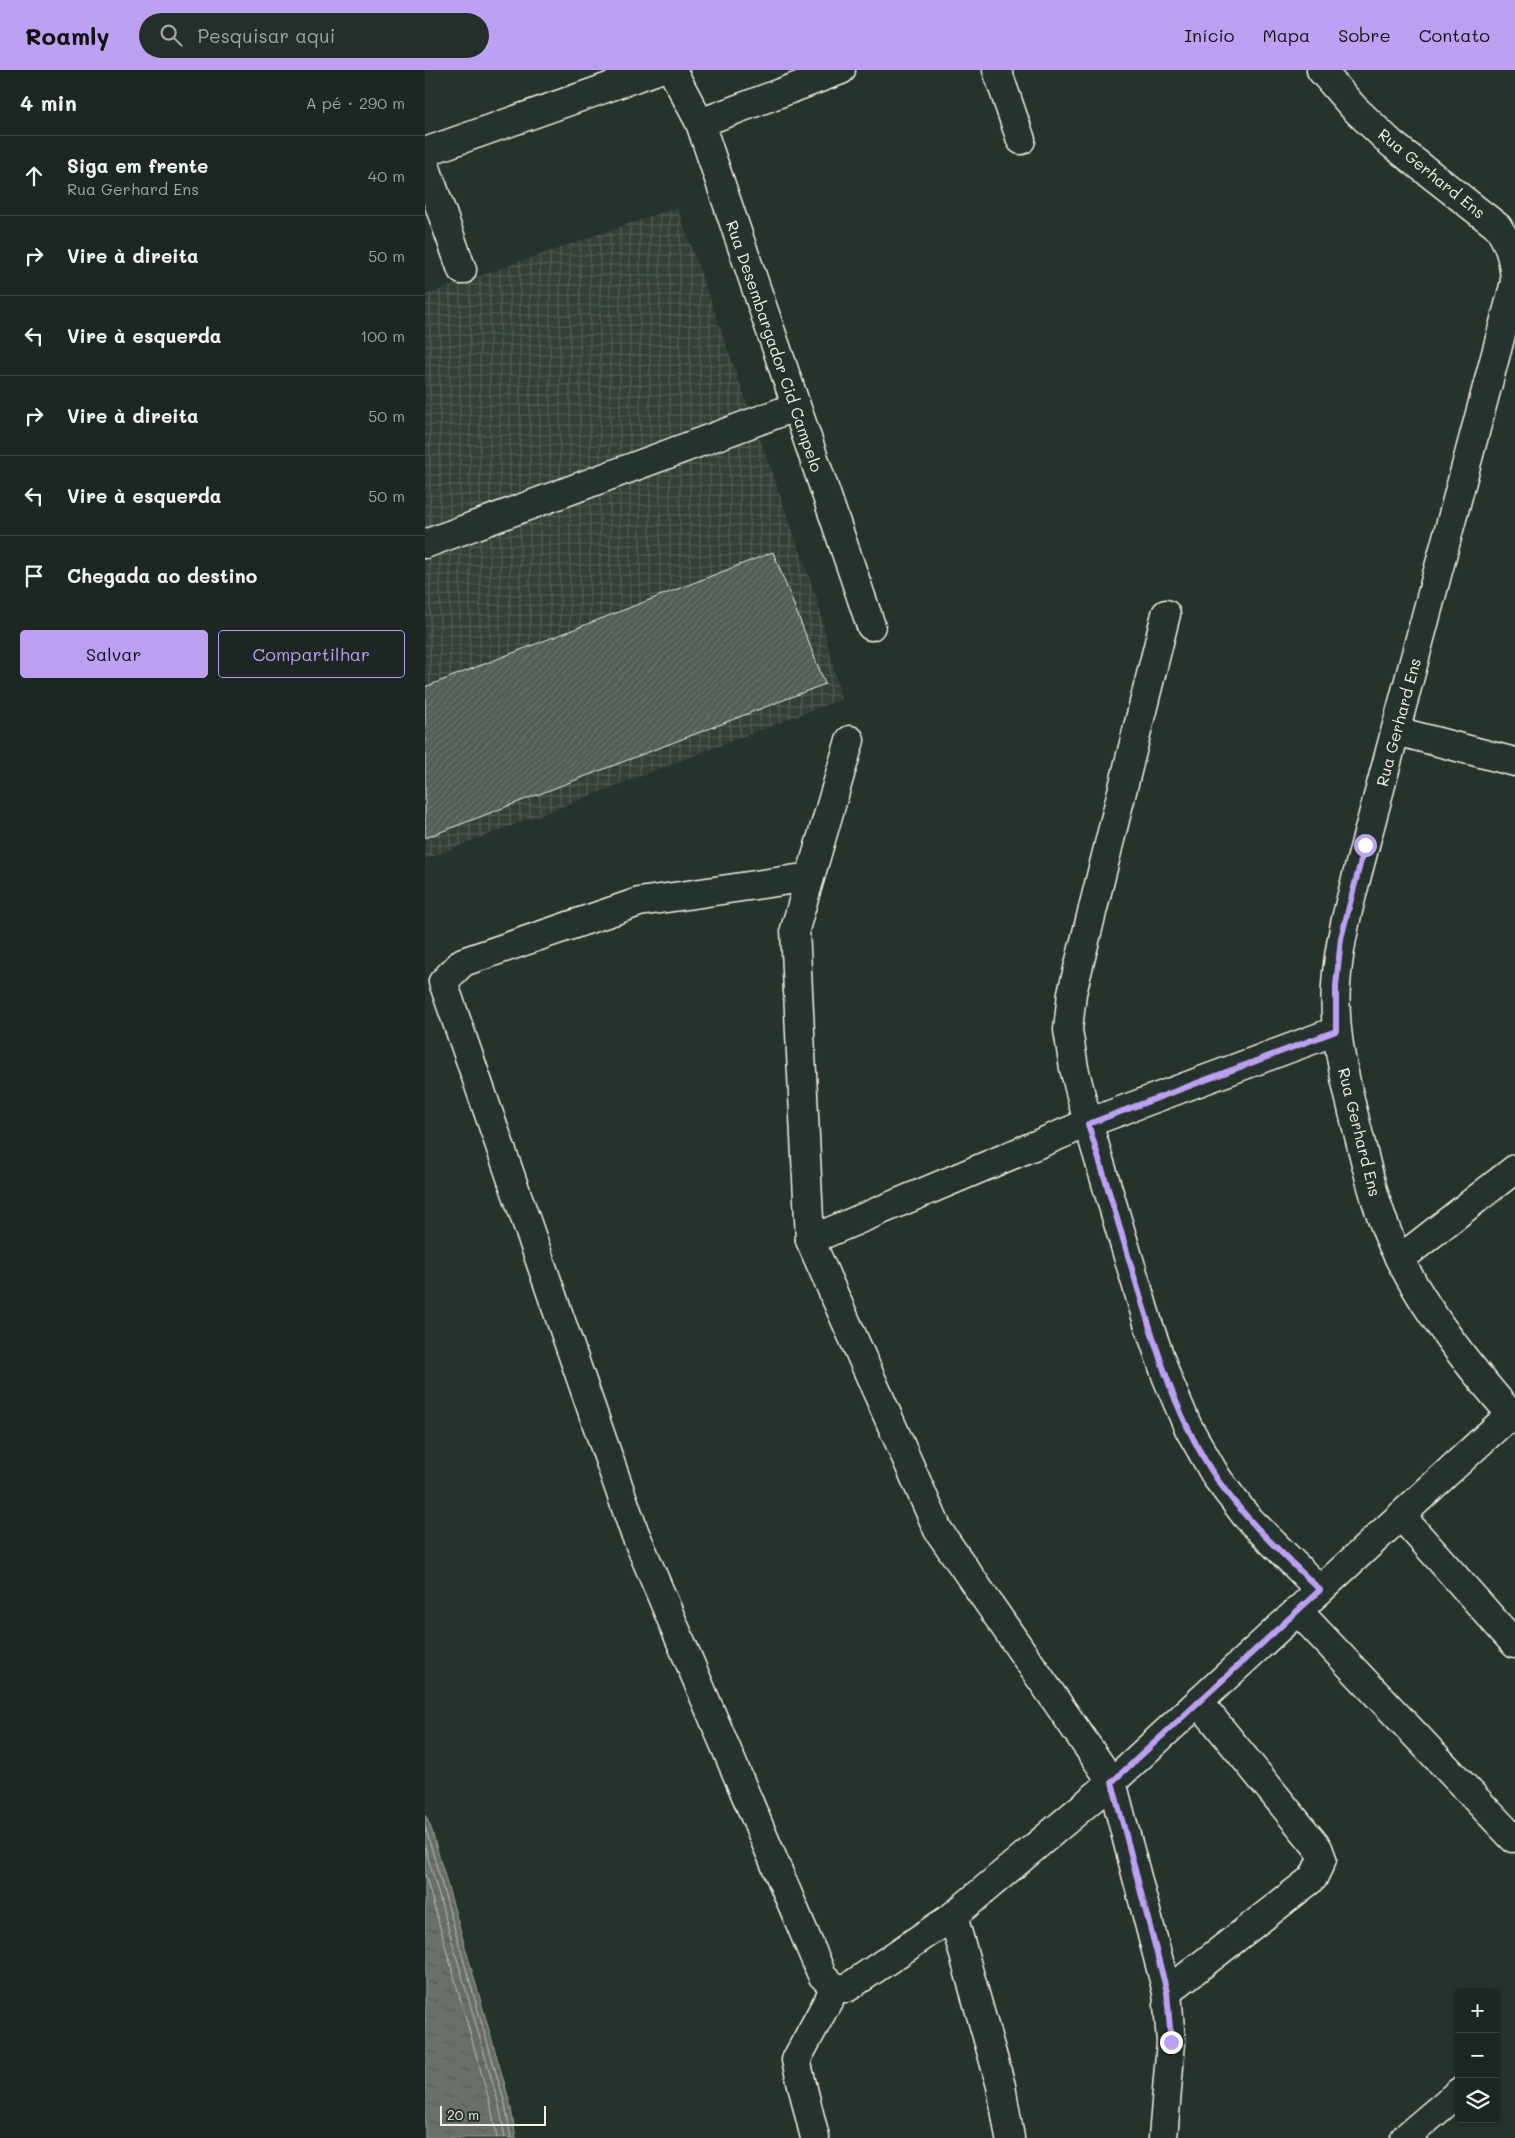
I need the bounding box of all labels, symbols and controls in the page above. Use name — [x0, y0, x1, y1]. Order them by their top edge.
search box — [139, 13, 489, 58]
text: Roamly — [25, 20, 109, 51]
icon: search — [157, 21, 185, 49]
text: Pesquisar aqui — [197, 23, 335, 48]
text: Início — [1184, 23, 1234, 47]
text: Mapa — [1262, 23, 1310, 47]
text: Sobre — [1338, 23, 1391, 47]
text: Contato — [1419, 23, 1490, 47]
text: 4 min — [20, 89, 77, 116]
text: A pé · 290 m — [306, 92, 405, 113]
street label: Rua Gerhard Ens — [1374, 123, 1490, 223]
text: Siga em frente — [67, 153, 208, 178]
icon: ahead — [20, 162, 48, 190]
text: 40 m — [368, 165, 405, 186]
text: Rua Gerhard Ens — [67, 178, 199, 199]
street label: Rua Desembargador Cid Campelo — [722, 217, 828, 475]
icon: right — [20, 242, 48, 270]
text: Vire à direita — [67, 243, 199, 268]
text: 50 m — [368, 245, 405, 266]
icon: left — [20, 322, 48, 350]
text: Vire à esquerda — [67, 323, 222, 348]
text: 100 m — [360, 325, 405, 346]
icon: right — [20, 402, 48, 430]
text: Vire à direita — [67, 403, 199, 428]
text: 50 m — [368, 405, 405, 426]
icon: left — [20, 482, 48, 510]
text: Vire à esquerda — [67, 483, 222, 508]
text: 50 m — [368, 485, 405, 506]
icon: arrive — [20, 562, 48, 590]
text: Chegada ao destino — [67, 563, 257, 588]
button: Salvar — [20, 630, 208, 678]
button: Compartilhar — [218, 630, 405, 678]
street label: Rua Gerhard Ens — [1371, 656, 1425, 788]
route start — [1354, 834, 1377, 857]
street label: Rua Gerhard Ens — [1334, 1065, 1386, 1199]
map controls — [1455, 1988, 1500, 2123]
button: + — [1455, 1988, 1500, 2033]
route end — [1160, 2031, 1183, 2054]
button: − — [1455, 2033, 1500, 2078]
button: layers — [1455, 2078, 1500, 2123]
scale bar — [440, 2103, 546, 2126]
text: 20 m — [447, 2105, 479, 2124]

